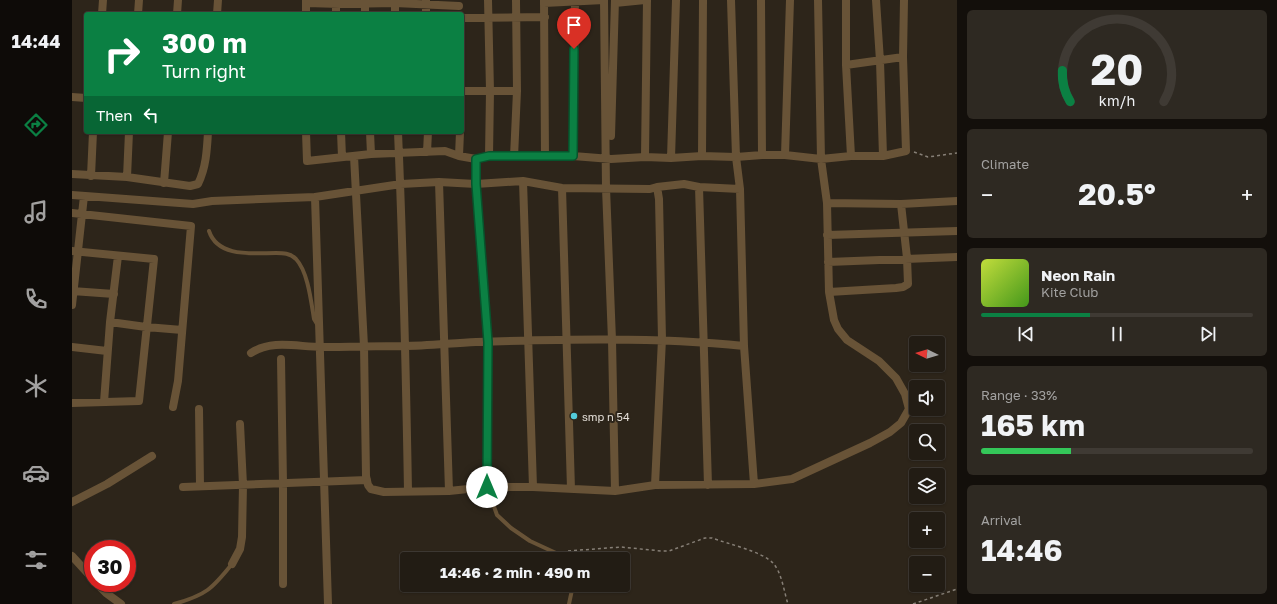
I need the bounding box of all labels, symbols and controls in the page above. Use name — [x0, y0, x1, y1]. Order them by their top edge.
pin — [557, 8, 591, 49]
icon: arrive — [563, 14, 585, 36]
text: 300 m — [162, 26, 247, 59]
icon: right — [96, 28, 148, 80]
text: 14:44 — [12, 30, 60, 52]
text: 20 — [1091, 44, 1143, 94]
text: Turn right — [162, 60, 246, 82]
text: km/h — [1099, 92, 1135, 109]
icon: left — [140, 104, 162, 126]
text: Then — [96, 106, 132, 124]
icon: directions — [22, 111, 50, 139]
text: Climate — [981, 156, 1029, 172]
text: 20.5° — [1078, 176, 1156, 212]
text: − — [981, 181, 993, 208]
text: + — [1241, 181, 1253, 208]
icon: music — [22, 198, 50, 226]
text: Neon Rain — [1041, 266, 1115, 284]
text: Kite Club — [1041, 284, 1098, 300]
icon: phone — [22, 285, 50, 313]
icon: previous — [1015, 323, 1037, 345]
icon: pause — [1106, 323, 1128, 345]
icon: next — [1197, 323, 1219, 345]
north arrow — [909, 336, 945, 372]
map controls — [909, 336, 945, 592]
icon: climate — [22, 372, 50, 400]
button: sound — [909, 380, 945, 416]
text: Range · 33% — [981, 387, 1057, 403]
text: 165 km — [981, 407, 1085, 443]
place label: smp n 54 — [582, 410, 630, 423]
marker: smp n 54 — [569, 411, 579, 421]
button: search — [909, 424, 945, 460]
icon: car — [22, 459, 50, 487]
position arrow — [466, 466, 508, 508]
button: layers — [909, 468, 945, 504]
button: + — [909, 512, 945, 548]
text: Arrival — [981, 512, 1022, 528]
text: 14:46 — [981, 532, 1063, 568]
speed limit sign: 30 — [84, 540, 136, 592]
icon: filters — [22, 546, 50, 574]
button: − — [909, 556, 945, 592]
text: 14:46 · 2 min · 490 m — [440, 563, 590, 581]

